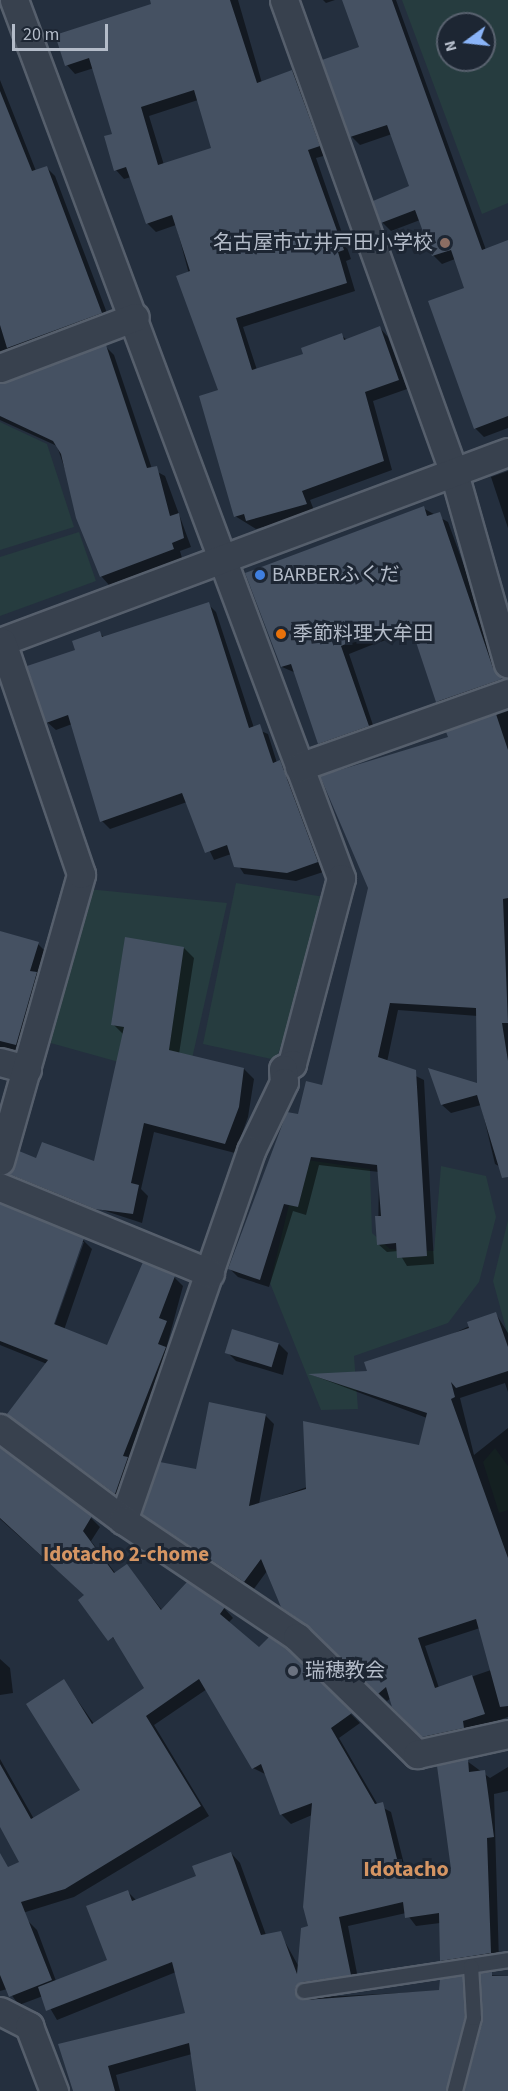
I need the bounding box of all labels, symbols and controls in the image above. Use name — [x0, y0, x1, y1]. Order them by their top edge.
scale bar — [15, 12, 111, 50]
north arrow — [436, 12, 496, 72]
text: 20 m — [23, 22, 59, 47]
text: N — [439, 38, 463, 54]
place label: 名古屋市立井戸田小学校 — [213, 231, 433, 255]
marker: 名古屋市立井戸田小学校 — [438, 236, 452, 250]
place label: BARBERふくだ — [272, 563, 400, 587]
marker: BARBERふくだ — [253, 568, 267, 582]
place label: 季節料理大牟田 — [293, 622, 433, 646]
marker: 季節料理大牟田 — [274, 627, 288, 641]
district label: Idotacho 2-chome — [43, 1541, 209, 1567]
place label: 瑞穂教会 — [305, 1659, 385, 1683]
marker: 瑞穂教会 — [286, 1664, 300, 1678]
district label: Idotacho — [363, 1857, 449, 1883]

